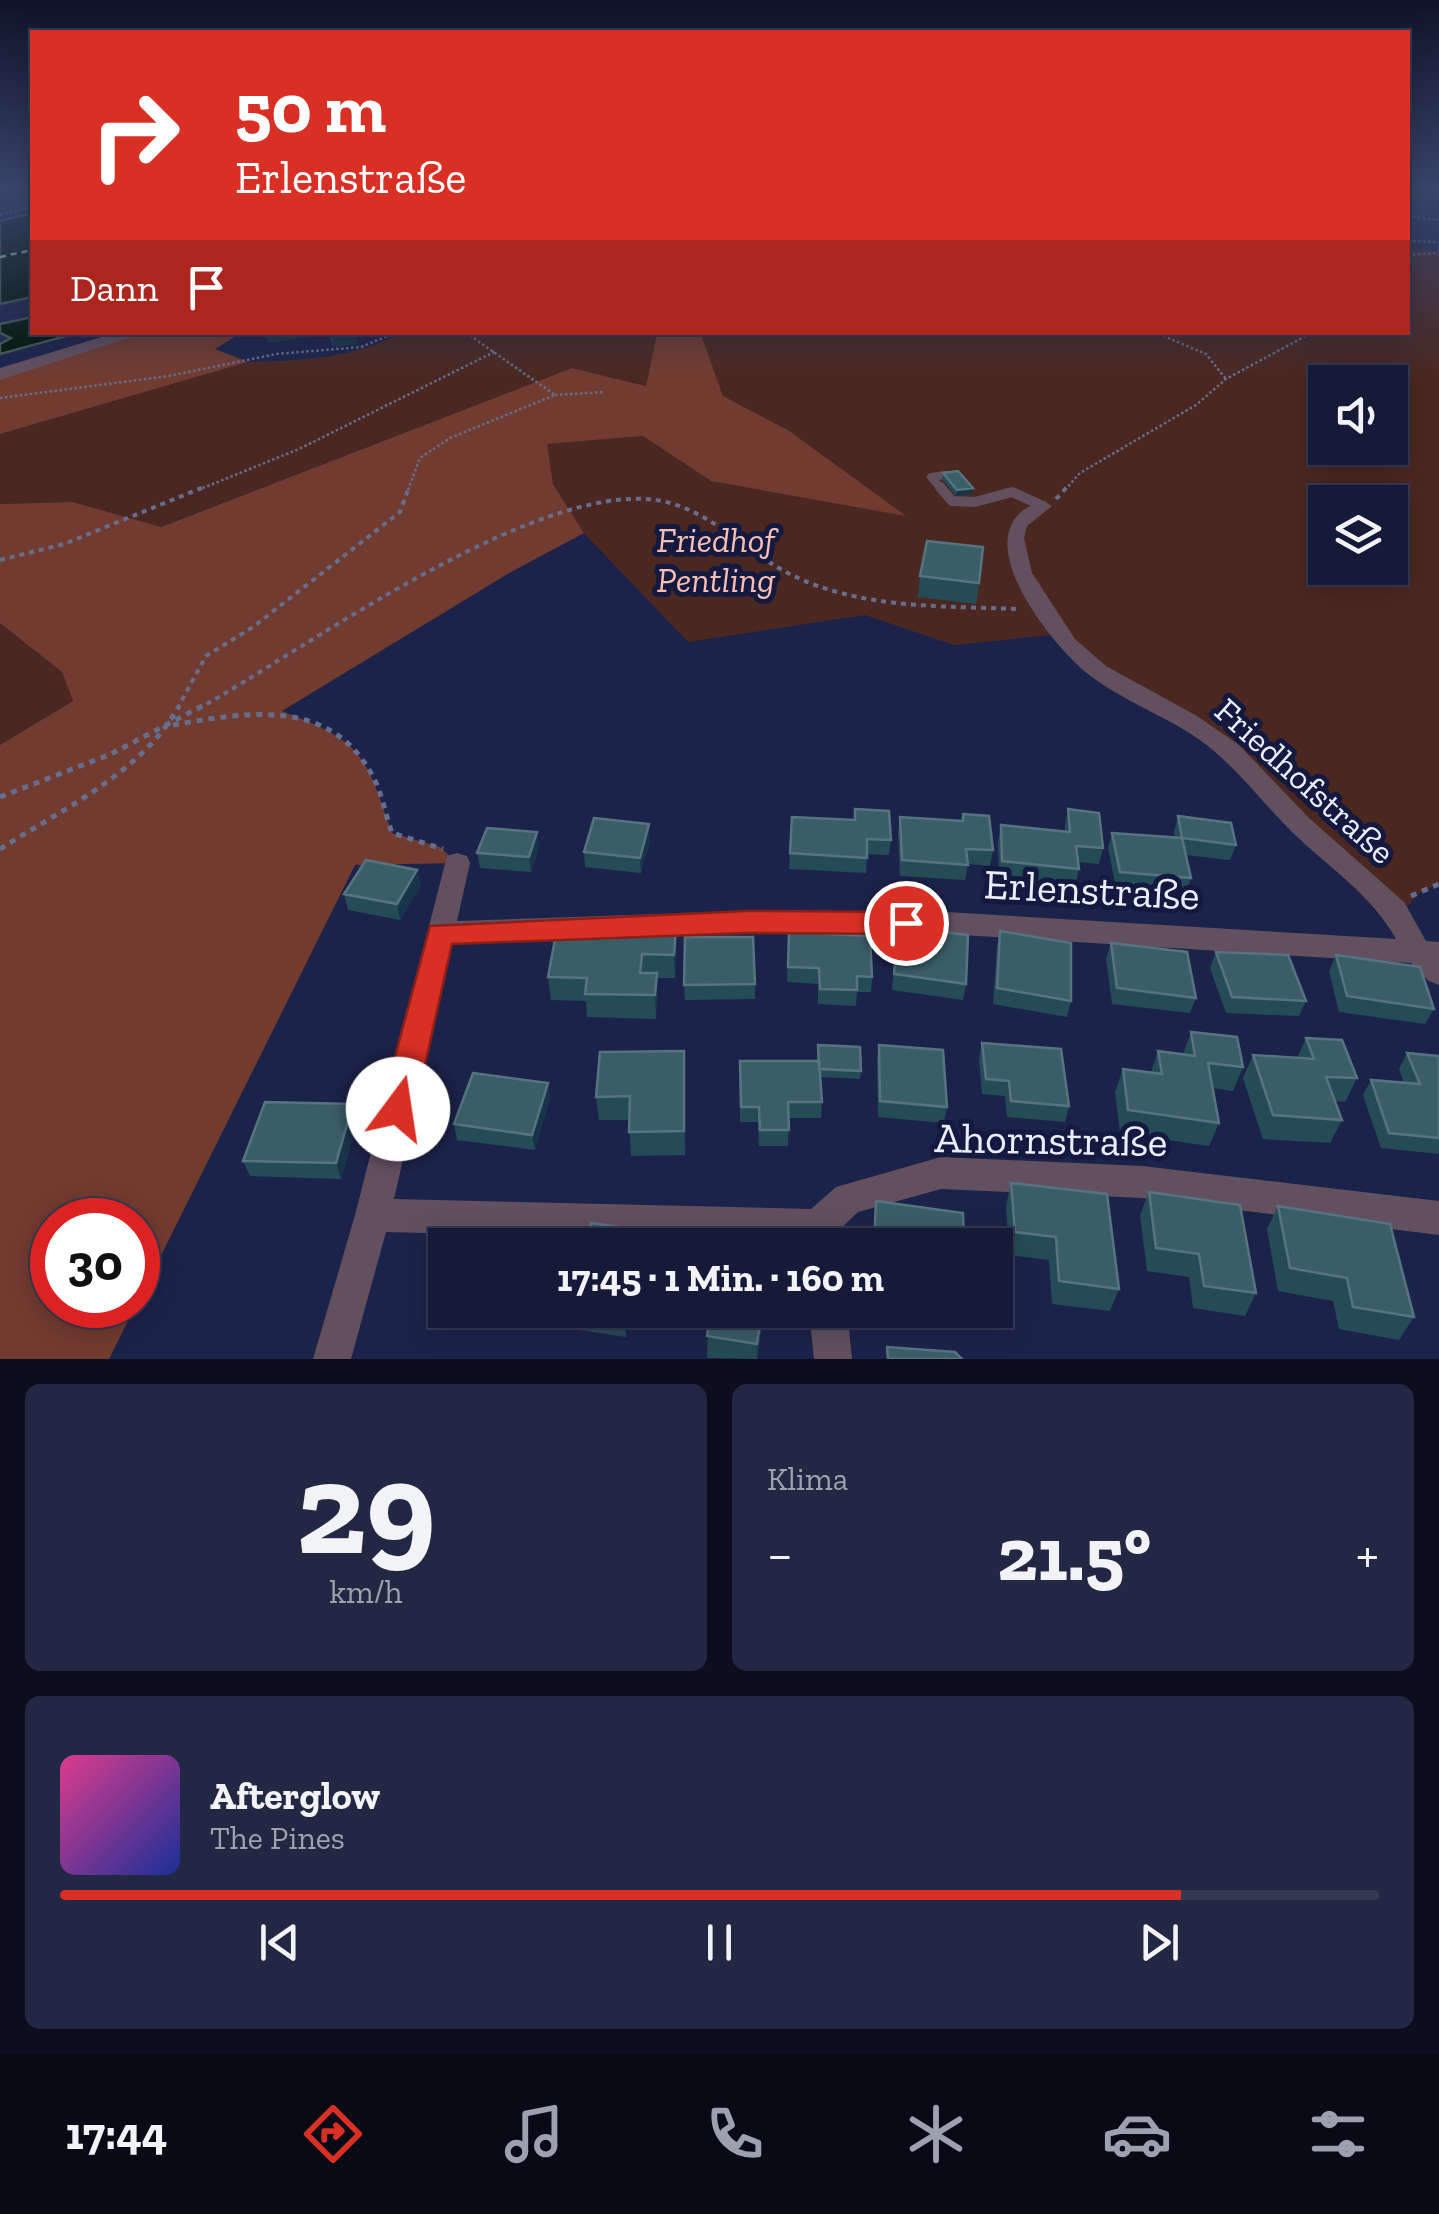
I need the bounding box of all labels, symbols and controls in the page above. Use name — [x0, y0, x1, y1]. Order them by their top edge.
text: 50 m — [235, 66, 386, 150]
icon: right — [70, 70, 200, 200]
text: Erlenstraße — [235, 151, 466, 205]
icon: arrive — [179, 260, 234, 315]
text: Dann — [70, 265, 159, 311]
map controls — [1308, 365, 1408, 585]
button: sound — [1308, 365, 1408, 465]
button: layers — [1308, 485, 1408, 585]
park label: Friedhof Pentling — [657, 519, 779, 601]
street label: Friedhofstraße — [1206, 689, 1404, 873]
street label: Erlenstraße — [983, 858, 1201, 921]
pin — [864, 881, 949, 966]
icon: arrive — [879, 896, 934, 951]
position arrow — [346, 1057, 450, 1161]
street label: Ahornstraße — [934, 1112, 1168, 1167]
speed limit sign: 30 — [30, 1198, 160, 1328]
text: 17:45 · 1 Min. · 160 m — [557, 1255, 884, 1301]
text: 29 — [296, 1430, 436, 1586]
text: Klima — [767, 1460, 848, 1498]
text: 21.5° — [997, 1509, 1151, 1599]
text: − — [767, 1521, 793, 1587]
text: + — [1356, 1521, 1379, 1587]
text: km/h — [329, 1573, 403, 1611]
text: Afterglow — [210, 1773, 380, 1819]
text: The Pines — [210, 1819, 345, 1857]
icon: previous — [252, 1915, 307, 1970]
icon: pause — [692, 1915, 747, 1970]
icon: next — [1132, 1915, 1187, 1970]
icon: directions — [298, 2099, 368, 2169]
icon: music — [499, 2099, 569, 2169]
icon: phone — [700, 2099, 770, 2169]
icon: climate — [901, 2099, 971, 2169]
icon: car — [1102, 2099, 1172, 2169]
icon: filters — [1303, 2099, 1373, 2169]
text: 17:44 — [65, 2107, 168, 2161]

